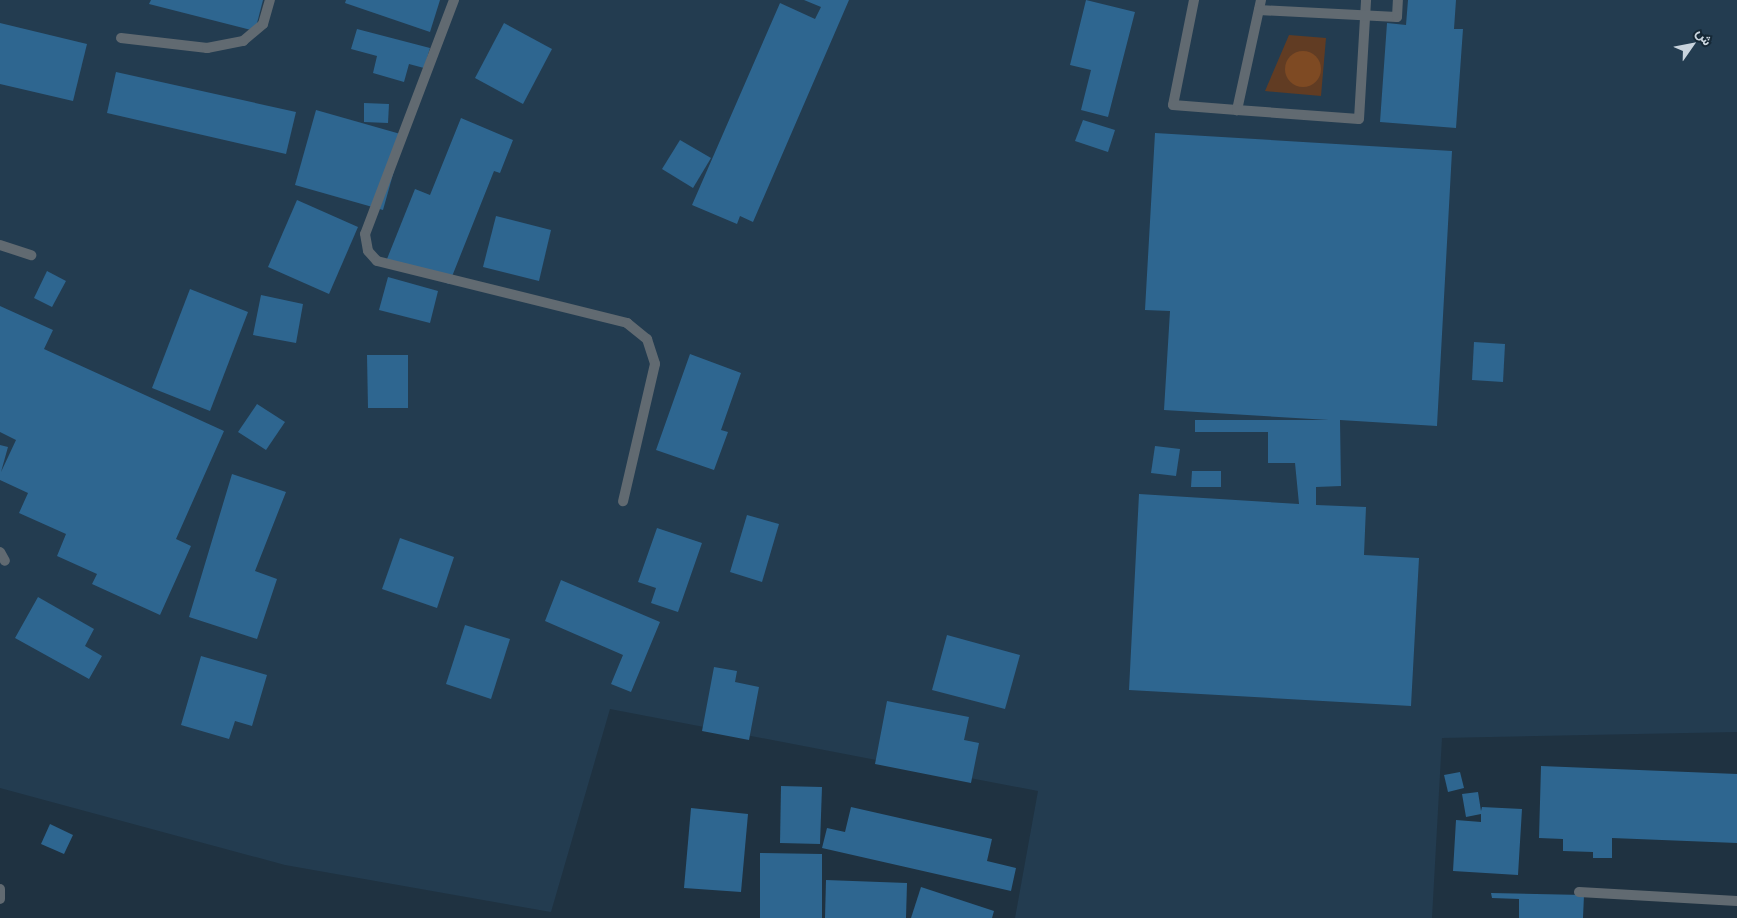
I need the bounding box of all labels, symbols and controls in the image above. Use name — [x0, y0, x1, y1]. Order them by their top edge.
north arrow — [1667, 20, 1717, 70]
text: ش — [1692, 24, 1718, 49]

